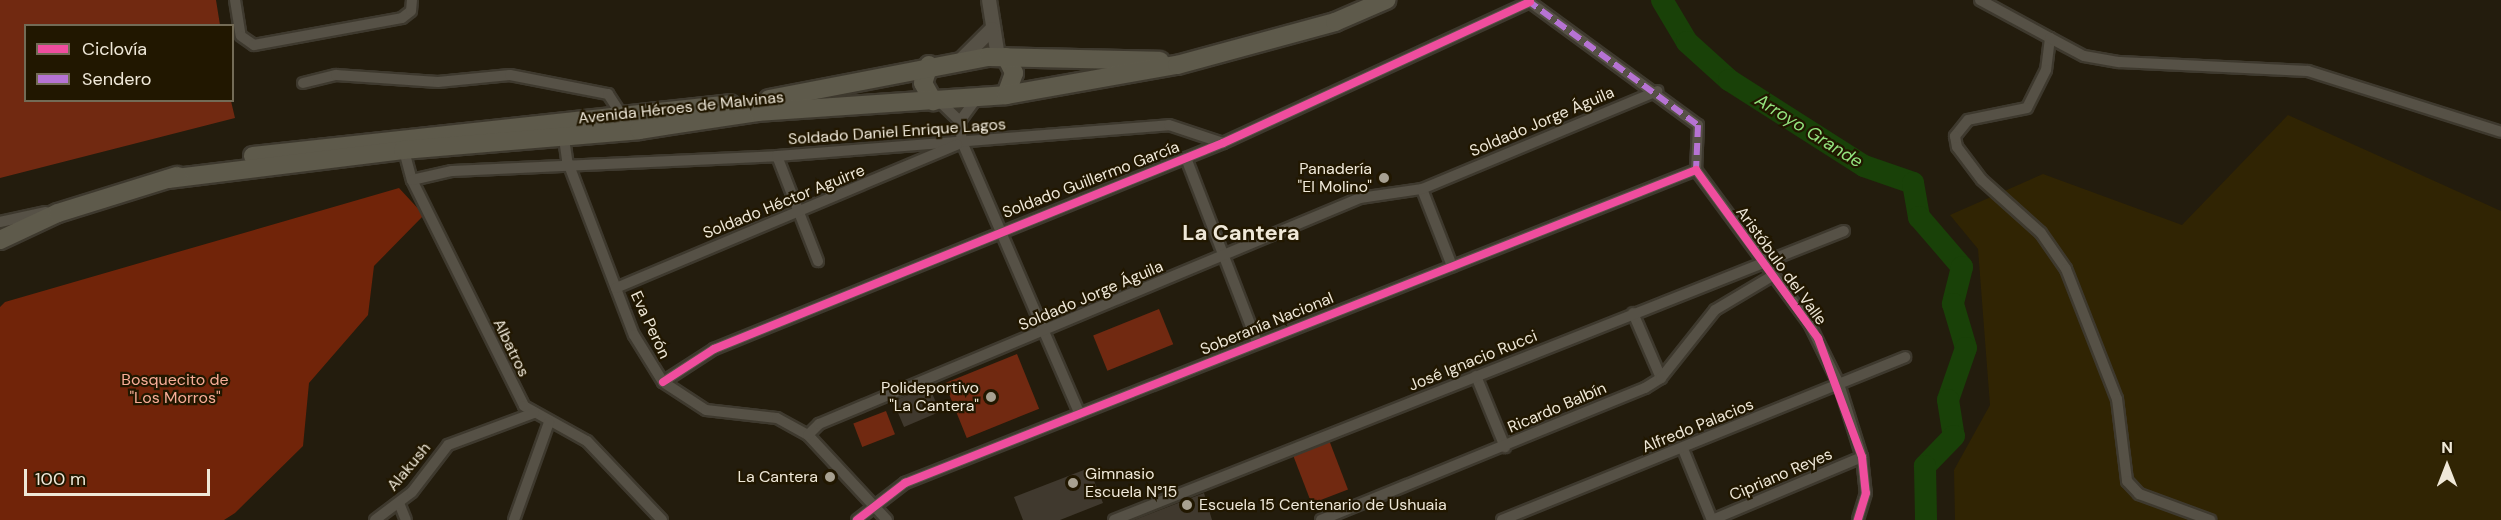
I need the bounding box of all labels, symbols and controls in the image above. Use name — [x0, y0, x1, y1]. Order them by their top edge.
legend — [24, 24, 234, 102]
text: Ciclovía — [82, 37, 147, 61]
text: Sendero — [82, 67, 152, 91]
street label: Soldado Jorge Águila — [1467, 83, 1617, 161]
street label: Avenida Héroes de Malvinas — [577, 88, 785, 128]
water label: Arroyo Grande — [1751, 89, 1867, 173]
street label: Soldado Daniel Enrique Lagos — [787, 115, 1007, 149]
street label: Soldado Guillermo García — [1000, 137, 1182, 223]
place label: Panadería "El Molino" — [1297, 159, 1372, 197]
street label: Soldado Héctor Aguirre — [700, 161, 868, 243]
marker: Panadería "El Molino" — [1377, 171, 1391, 185]
street label: Aristóbulo del Valle — [1732, 203, 1830, 329]
district label: La Cantera — [1182, 220, 1300, 246]
street label: Soldado Jorge Águila — [1016, 257, 1166, 335]
street label: Eva Perón — [626, 288, 674, 362]
street label: Soberanía Nacional — [1198, 289, 1336, 359]
street label: Albatros — [489, 316, 533, 380]
street label: José Ignacio Rucci — [1406, 326, 1540, 396]
park label: Bosquecito de "Los Morros" — [121, 370, 229, 408]
place label: Polideportivo "La Cantera" — [881, 378, 979, 416]
street label: Ricardo Balbín — [1505, 379, 1609, 437]
marker: Polideportivo "La Cantera" — [984, 390, 998, 404]
street label: Alfredo Palacios — [1639, 395, 1757, 457]
north arrow — [2417, 436, 2477, 496]
text: N — [2441, 437, 2453, 458]
street label: Alakush — [383, 439, 435, 495]
street label: Cipriano Reyes — [1727, 445, 1835, 505]
scale bar — [27, 457, 213, 495]
place label: Gimnasio Escuela N°15 — [1085, 464, 1177, 502]
text: 100 m — [35, 467, 86, 491]
place label: La Cantera — [737, 467, 818, 487]
marker: La Cantera — [823, 470, 837, 484]
marker: Gimnasio Escuela N°15 — [1066, 476, 1080, 490]
place label: Escuela 15 Centenario de Ushuaia — [1199, 495, 1447, 515]
marker: Escuela 15 Centenario de Ushuaia — [1180, 498, 1194, 512]

